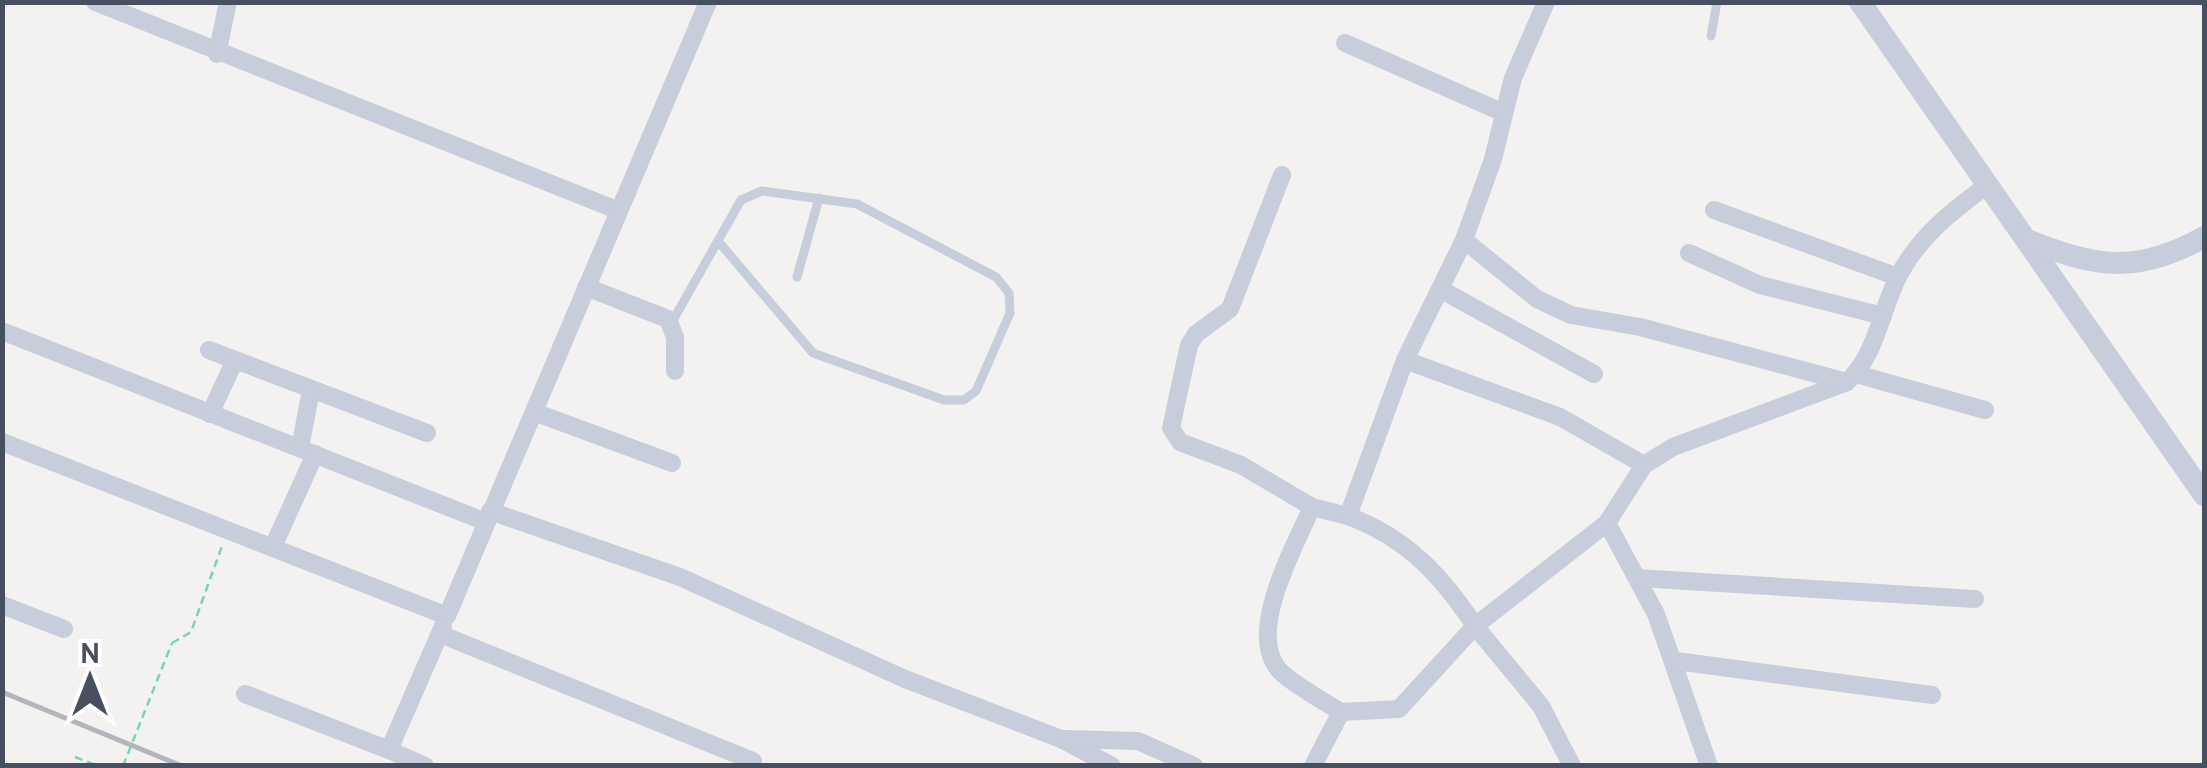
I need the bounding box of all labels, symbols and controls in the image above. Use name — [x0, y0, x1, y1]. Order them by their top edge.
north arrow — [40, 628, 140, 728]
text: N — [80, 638, 100, 674]

